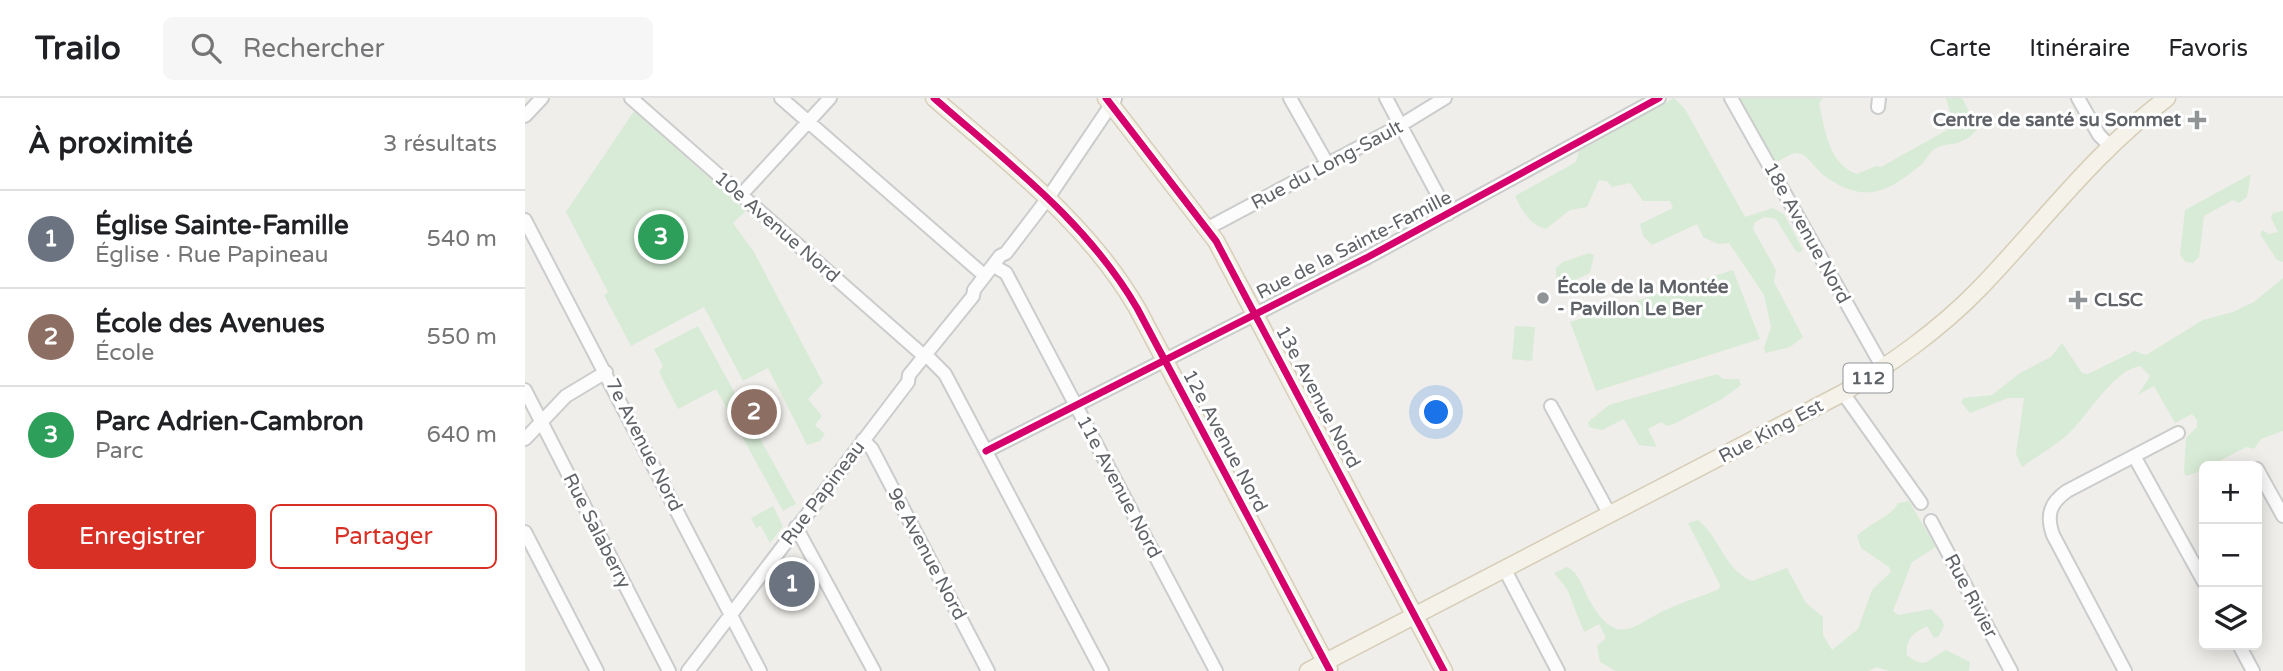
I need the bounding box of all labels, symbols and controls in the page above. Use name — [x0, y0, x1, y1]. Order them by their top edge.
search box — [163, 17, 653, 80]
text: Trailo — [35, 29, 121, 68]
icon: search — [187, 29, 225, 67]
text: Rechercher — [243, 33, 384, 64]
text: Carte — [1929, 34, 1991, 63]
text: Itinéraire — [2029, 34, 2130, 63]
text: Favoris — [2168, 34, 2248, 63]
place label: Centre de santé su Sommet — [1933, 109, 2182, 131]
marker: Centre de santé su Sommet — [2187, 110, 2207, 130]
street label: Rue du Long-Sault — [1247, 116, 1407, 214]
text: À proximité — [28, 125, 193, 162]
text: 3 résultats — [383, 130, 497, 158]
street label: 18e Avenue Nord — [1759, 159, 1855, 307]
street label: 10e Avenue Nord — [710, 167, 844, 287]
street label: Rue de la Sainte-Famille — [1253, 186, 1455, 304]
text: Église Sainte-Famille — [95, 210, 349, 241]
pin: 3 — [638, 211, 684, 263]
text: 1 — [44, 225, 58, 253]
text: 540 m — [427, 225, 497, 253]
text: Église · Rue Papineau — [95, 241, 329, 269]
place label: École de la Montée - Pavillon Le Ber — [1557, 275, 1729, 320]
place label: CLSC — [2094, 289, 2143, 311]
marker: École de la Montée - Pavillon Le Ber — [1535, 290, 1551, 306]
marker: CLSC — [2068, 290, 2088, 310]
text: École des Avenues — [95, 308, 325, 339]
street label: 13e Avenue Nord — [1271, 322, 1365, 472]
text: 2 — [44, 323, 58, 351]
text: 550 m — [427, 323, 497, 351]
text: École — [95, 339, 154, 367]
road number: 112 — [1843, 364, 1893, 392]
street label: 12e Avenue Nord — [1178, 366, 1272, 516]
street label: 7e Avenue Nord — [601, 375, 687, 515]
pin: 2 — [731, 386, 777, 438]
street label: Rue King Est — [1715, 394, 1827, 468]
your location — [1419, 395, 1453, 429]
text: Parc Adrien-Cambron — [95, 406, 364, 437]
street label: 11e Avenue Nord — [1072, 412, 1166, 562]
text: 3 — [44, 421, 58, 449]
text: 640 m — [427, 421, 497, 449]
street label: Rue Papineau — [777, 436, 869, 550]
text: Parc — [95, 437, 144, 465]
map controls — [2199, 461, 2262, 650]
button: + — [2199, 461, 2262, 524]
street label: Rue Salaberry — [559, 470, 635, 592]
street label: 9e Avenue Nord — [883, 484, 971, 624]
button: Enregistrer — [28, 504, 256, 569]
button: Partager — [270, 504, 497, 569]
button: − — [2199, 524, 2262, 587]
street label: Rue Rivier — [1940, 550, 2003, 642]
pin: 1 — [769, 558, 815, 610]
button: layers — [2199, 587, 2262, 650]

